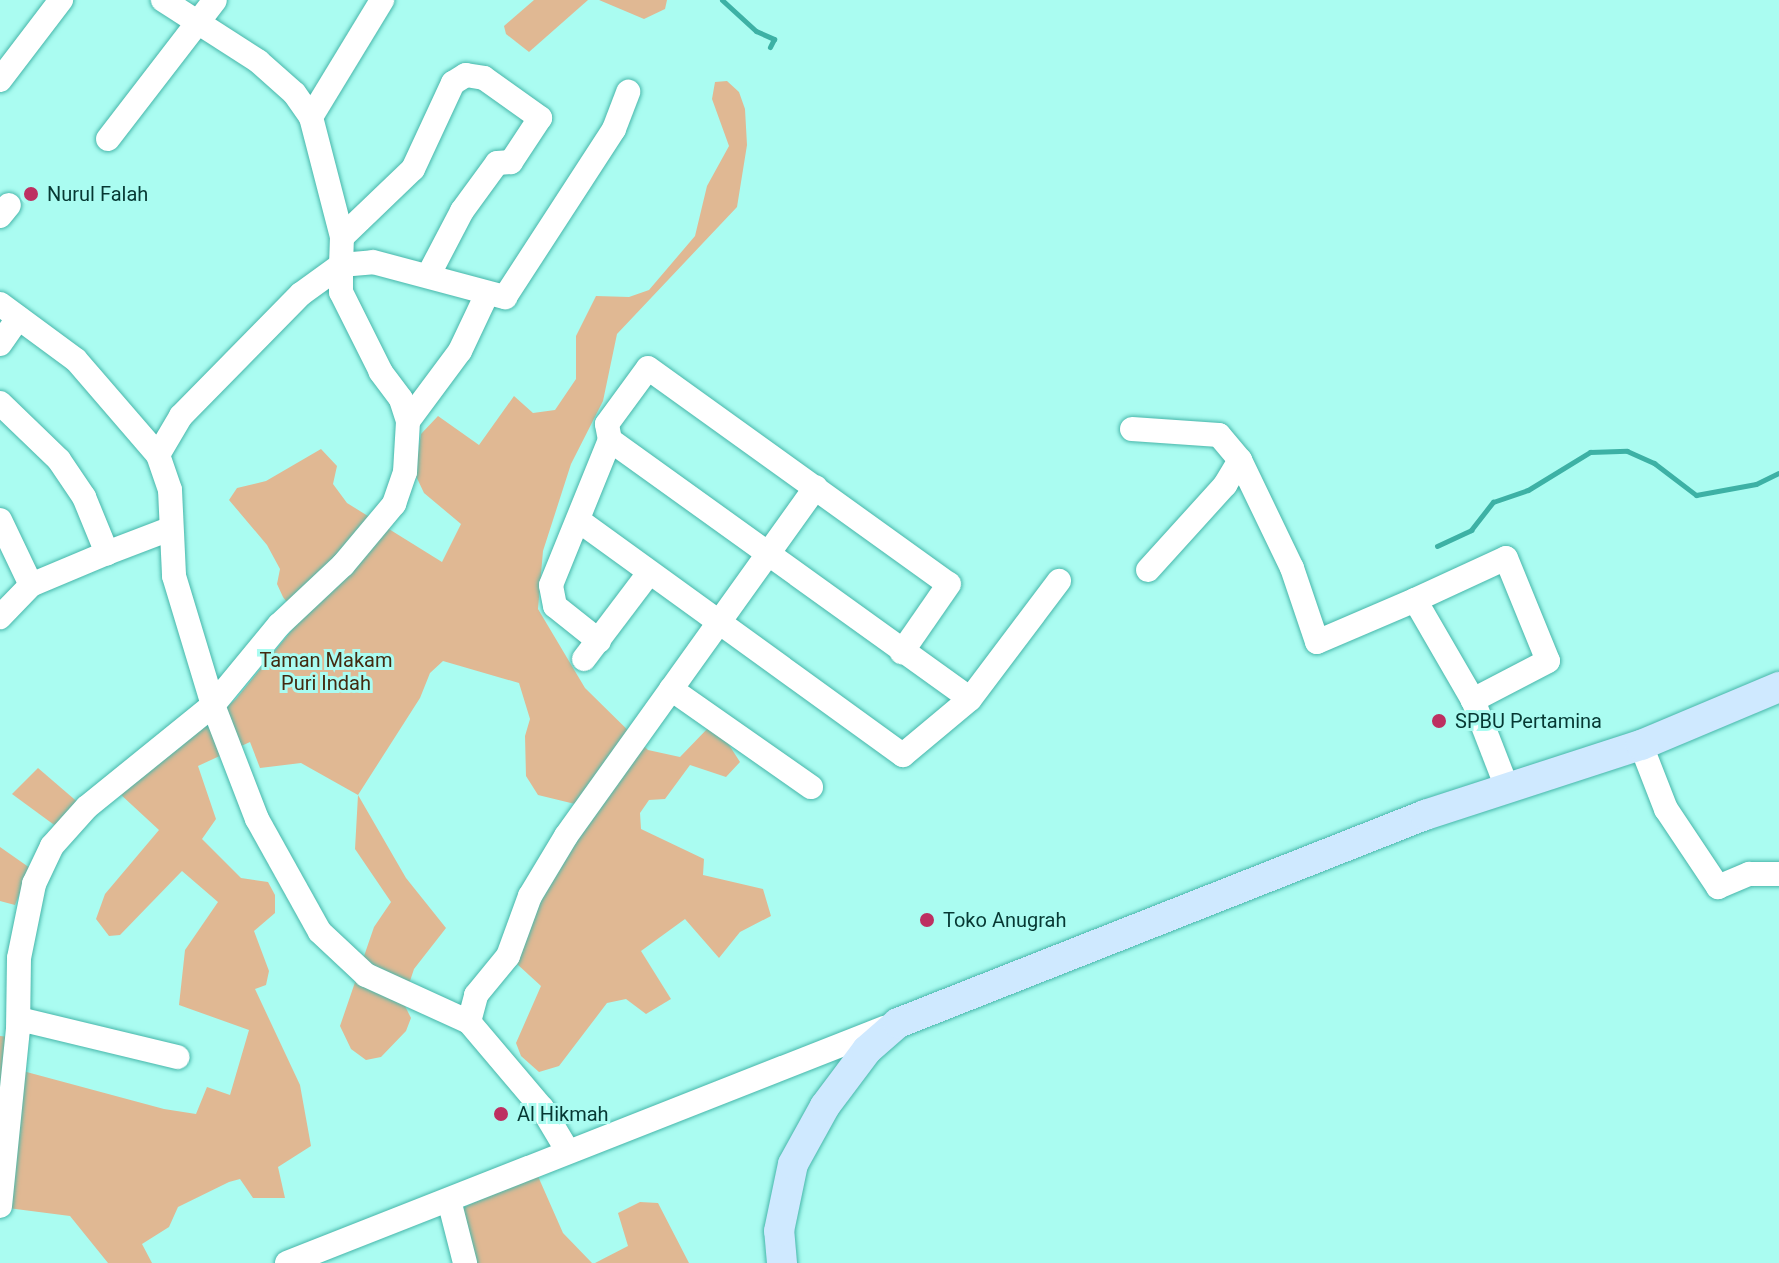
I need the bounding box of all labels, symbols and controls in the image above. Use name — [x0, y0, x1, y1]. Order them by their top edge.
place label: Nurul Falah — [47, 182, 148, 206]
marker: Nurul Falah — [22, 185, 40, 203]
park label: Taman Makam Puri Indah — [259, 648, 393, 695]
place label: SPBU Pertamina — [1455, 709, 1602, 733]
marker: SPBU Pertamina — [1430, 712, 1448, 730]
place label: Toko Anugrah — [943, 908, 1067, 932]
marker: Toko Anugrah — [918, 911, 936, 929]
place label: Al Hikmah — [517, 1102, 609, 1126]
marker: Al Hikmah — [492, 1105, 510, 1123]

